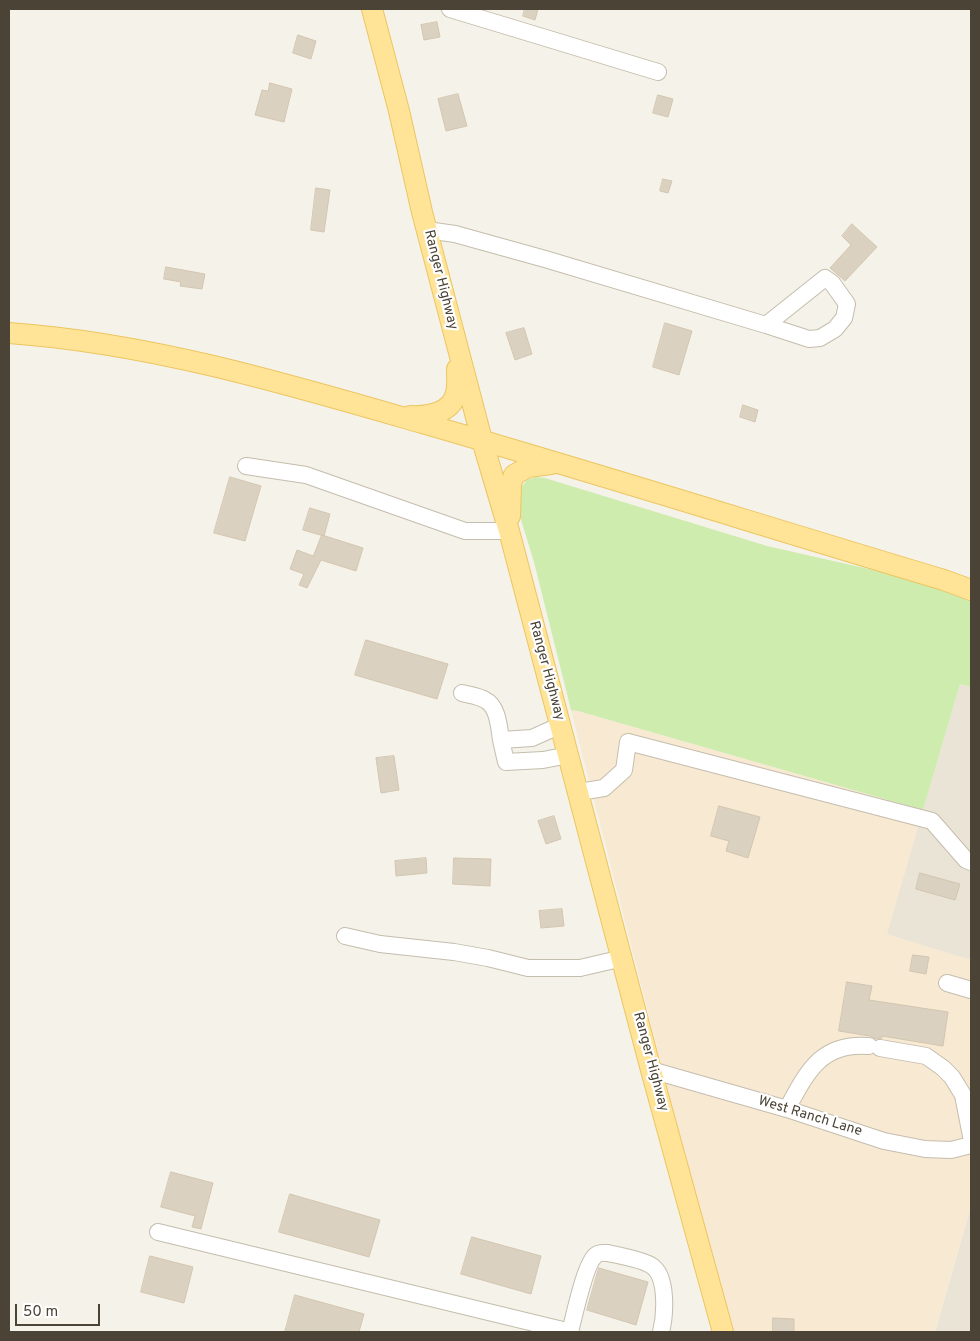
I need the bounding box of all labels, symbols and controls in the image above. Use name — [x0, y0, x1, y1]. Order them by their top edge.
street label: Ranger Highway — [419, 228, 461, 332]
street label: Ranger Highway — [525, 619, 567, 723]
street label: Ranger Highway — [629, 1010, 671, 1114]
street label: West Ranch Lane — [756, 1093, 864, 1141]
scale bar — [18, 1294, 102, 1326]
text: 50 m — [23, 1303, 58, 1322]

